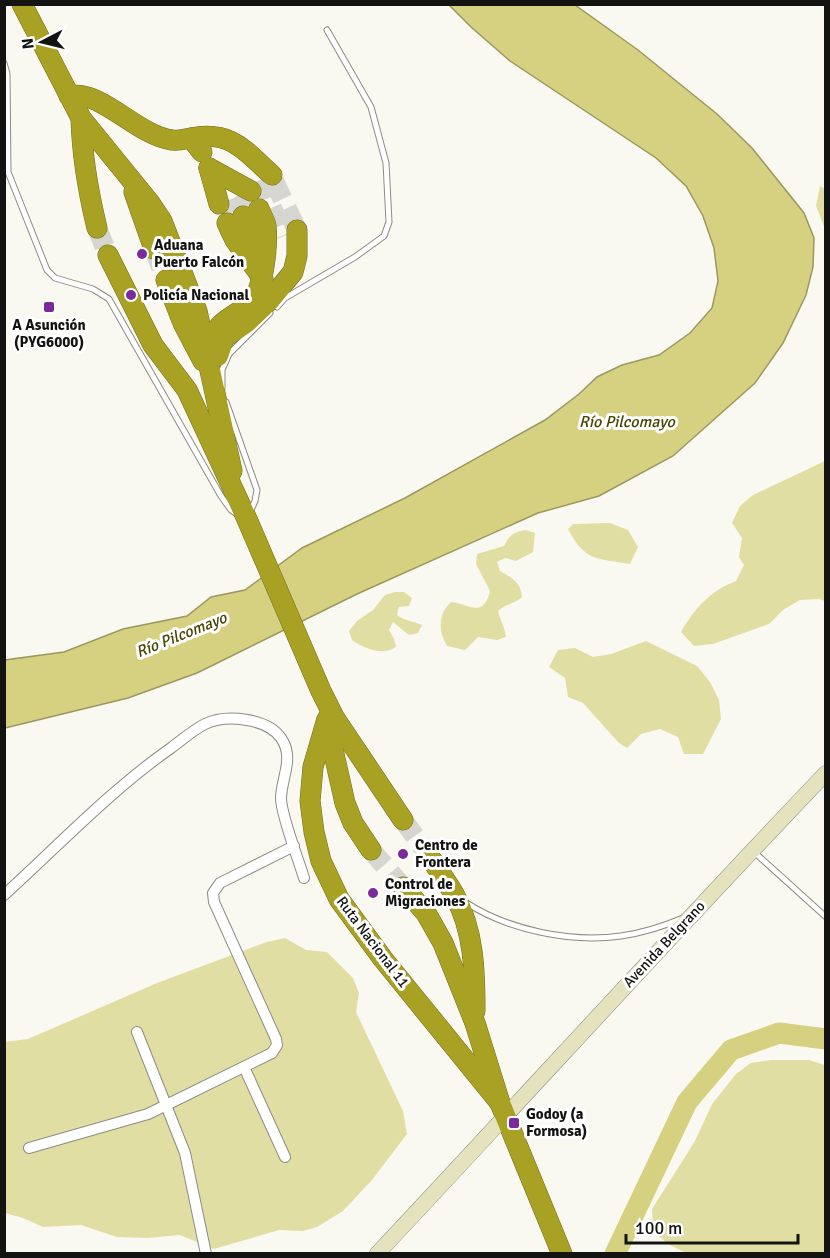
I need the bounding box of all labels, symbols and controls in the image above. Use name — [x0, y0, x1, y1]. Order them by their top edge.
north arrow — [12, 12, 72, 72]
text: N — [18, 37, 39, 50]
place label: Aduana Puerto Falcón — [154, 236, 244, 271]
marker: Aduana Puerto Falcón — [135, 247, 149, 261]
place label: Policía Nacional — [143, 286, 250, 304]
marker: Policía Nacional — [124, 288, 138, 302]
marker: A Asunción (PYG6000) — [42, 300, 56, 314]
place label: A Asunción (PYG6000) — [12, 316, 86, 351]
water label: Río Pilcomayo — [579, 412, 676, 432]
water label: Río Pilcomayo — [133, 607, 230, 662]
place label: Centro de Frontera — [415, 836, 478, 871]
marker: Centro de Frontera — [396, 847, 410, 861]
place label: Control de Migraciones — [385, 875, 466, 910]
marker: Control de Migraciones — [366, 886, 380, 900]
street label: Ruta Nacional 11 — [333, 893, 413, 991]
street label: Avenida Belgrano — [619, 897, 709, 991]
place label: Godoy (a Formosa) — [526, 1105, 587, 1140]
marker: Godoy (a Formosa) — [507, 1116, 521, 1130]
scale bar — [626, 1207, 798, 1245]
text: 100 m — [635, 1217, 682, 1239]

